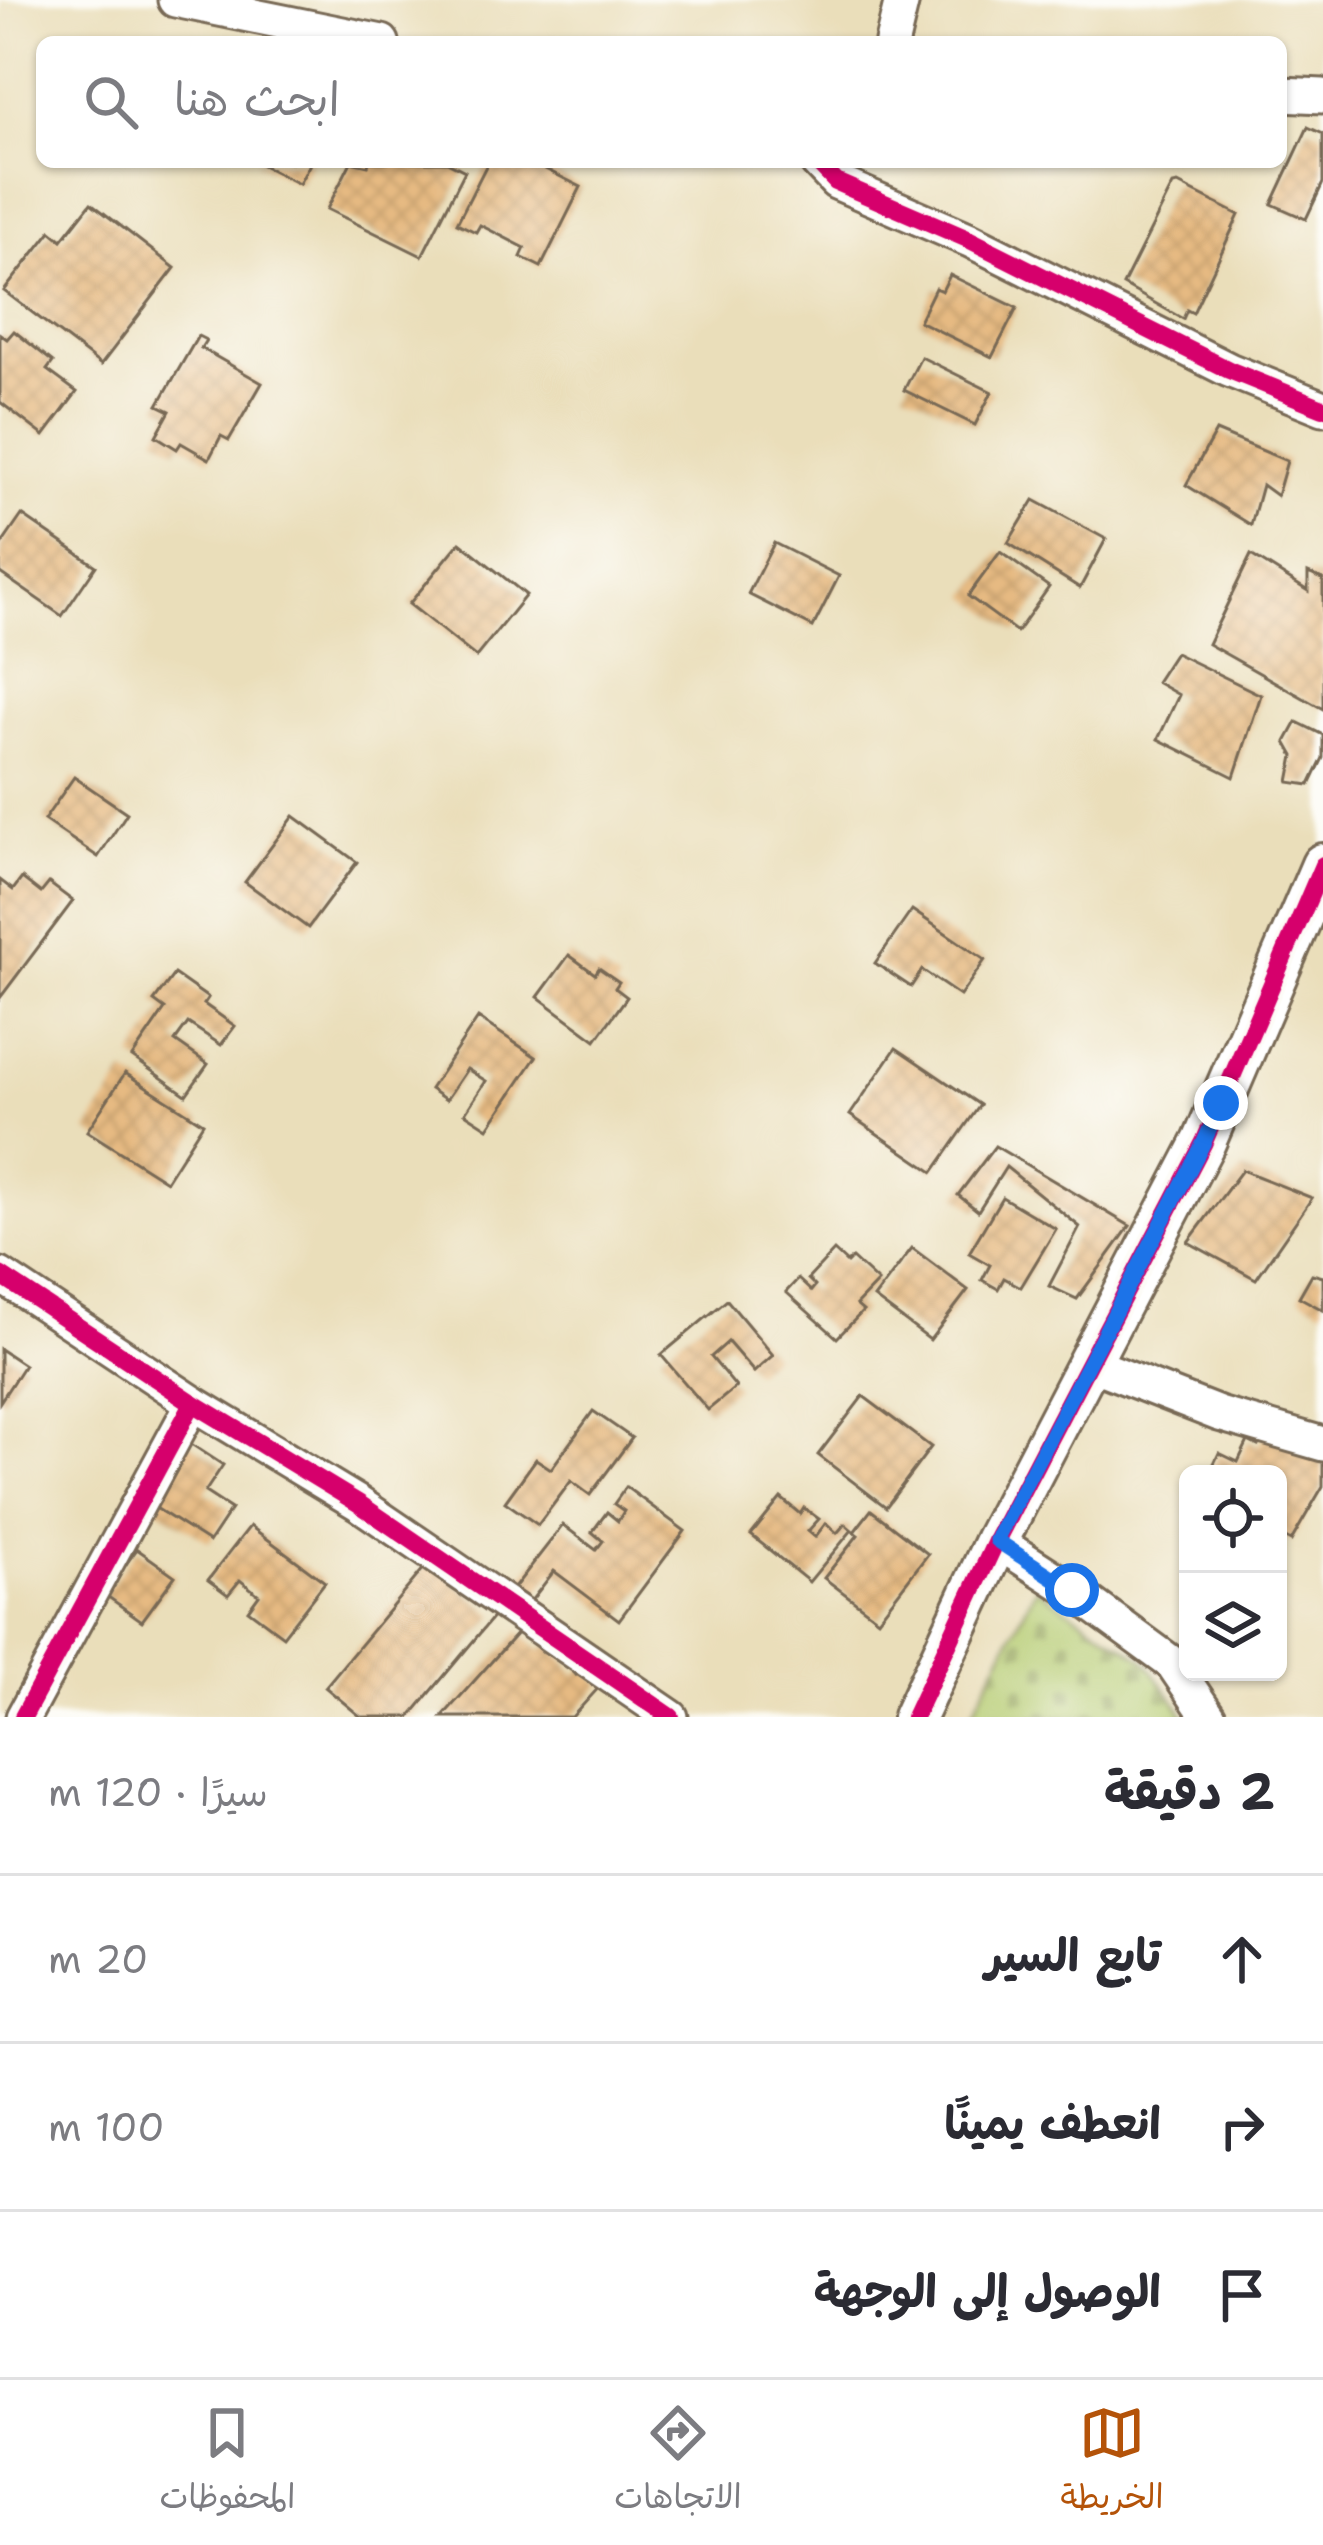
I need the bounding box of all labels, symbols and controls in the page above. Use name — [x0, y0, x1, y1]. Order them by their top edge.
search box — [36, 36, 1287, 168]
icon: search — [78, 69, 144, 135]
text: ابحث هنا — [174, 69, 340, 129]
route end — [1194, 1076, 1248, 1130]
map controls — [1179, 1465, 1287, 1681]
button: locate — [1179, 1465, 1287, 1573]
route start — [1045, 1563, 1099, 1617]
button: layers — [1179, 1573, 1287, 1681]
text: 2 دقيقة — [1104, 1757, 1275, 1825]
text: سيرًا · 120 m — [48, 1766, 268, 1818]
text: تابع السير — [985, 1925, 1161, 1985]
icon: ahead — [1209, 1926, 1275, 1992]
text: 20 m — [48, 1933, 148, 1985]
text: انعطف يمينًا — [945, 2093, 1161, 2153]
icon: right — [1209, 2094, 1275, 2160]
text: 100 m — [48, 2101, 165, 2153]
text: الوصول إلى الوجهة — [814, 2261, 1161, 2321]
icon: arrive — [1209, 2262, 1275, 2328]
tab: المحفوظات — [159, 2400, 295, 2526]
tab: الاتجاهات — [614, 2400, 742, 2526]
tab: الخريطة — [1061, 2400, 1164, 2526]

